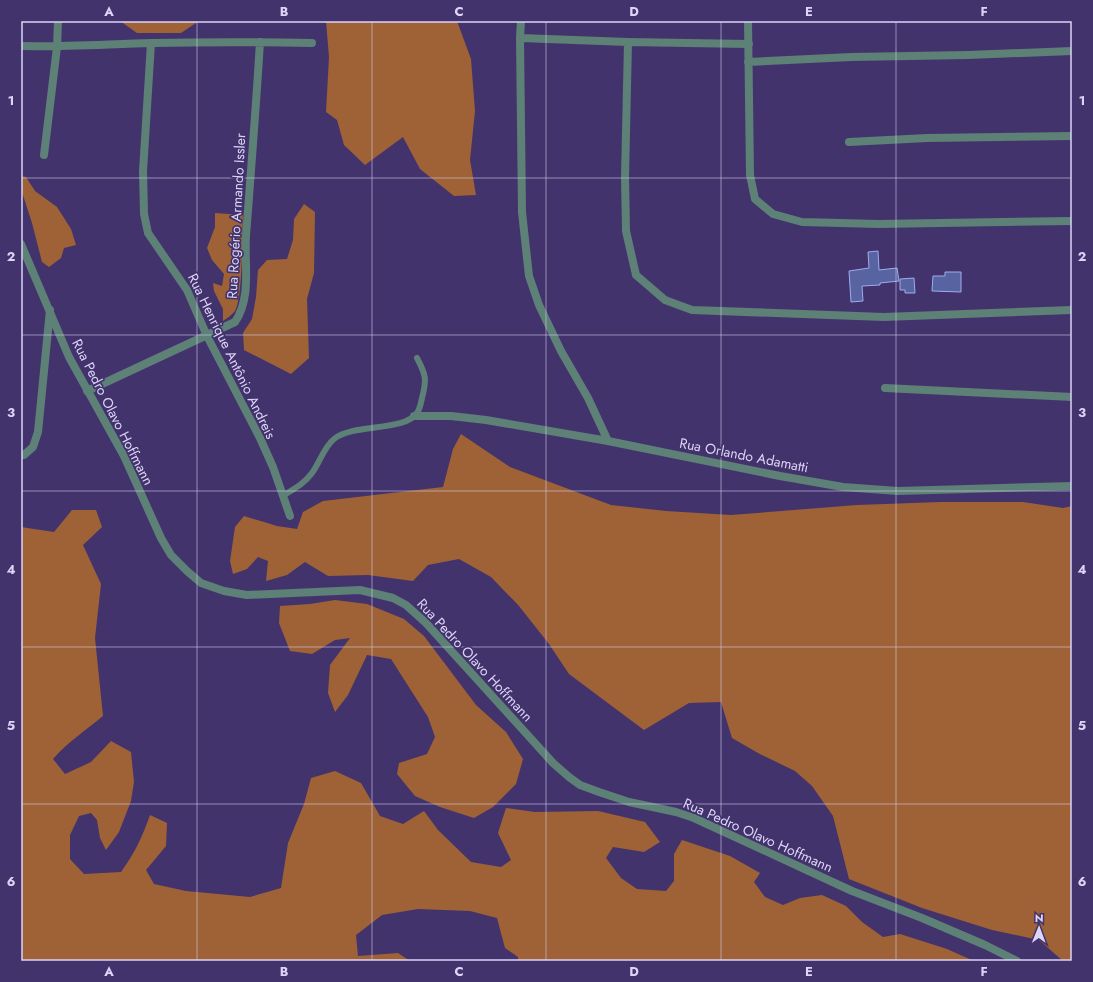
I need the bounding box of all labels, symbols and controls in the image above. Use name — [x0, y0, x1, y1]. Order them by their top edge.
text: A — [103, 2, 114, 21]
text: B — [280, 2, 289, 21]
text: C — [454, 2, 464, 21]
text: D — [629, 2, 639, 21]
text: E — [805, 2, 813, 21]
text: F — [980, 2, 988, 21]
text: 1 — [8, 91, 14, 110]
text: 1 — [1079, 91, 1085, 110]
street label: Rua Rogério Armando Issler — [222, 132, 250, 299]
text: 2 — [7, 247, 15, 266]
text: 2 — [1078, 247, 1086, 266]
street label: Rua Henrique Antônio Andreis — [183, 270, 281, 442]
street label: Rua Pedro Olavo Hoffmann — [67, 335, 159, 489]
text: 3 — [7, 403, 15, 422]
text: 3 — [1078, 403, 1086, 422]
street label: Rua Orlando Adamatti — [678, 433, 810, 477]
text: 4 — [6, 560, 16, 579]
text: 4 — [1077, 560, 1087, 579]
street label: Rua Pedro Olavo Hoffmann — [413, 594, 537, 726]
text: 5 — [7, 716, 15, 735]
text: 5 — [1078, 716, 1086, 735]
street label: Rua Pedro Olavo Hoffmann — [680, 793, 836, 877]
text: 6 — [7, 872, 16, 891]
text: 6 — [1078, 872, 1087, 891]
north arrow — [1019, 908, 1059, 948]
text: N — [1035, 910, 1044, 926]
text: A — [103, 962, 114, 981]
text: B — [280, 962, 289, 981]
text: C — [454, 962, 464, 981]
text: D — [629, 962, 639, 981]
text: E — [805, 962, 813, 981]
text: F — [980, 962, 988, 981]

